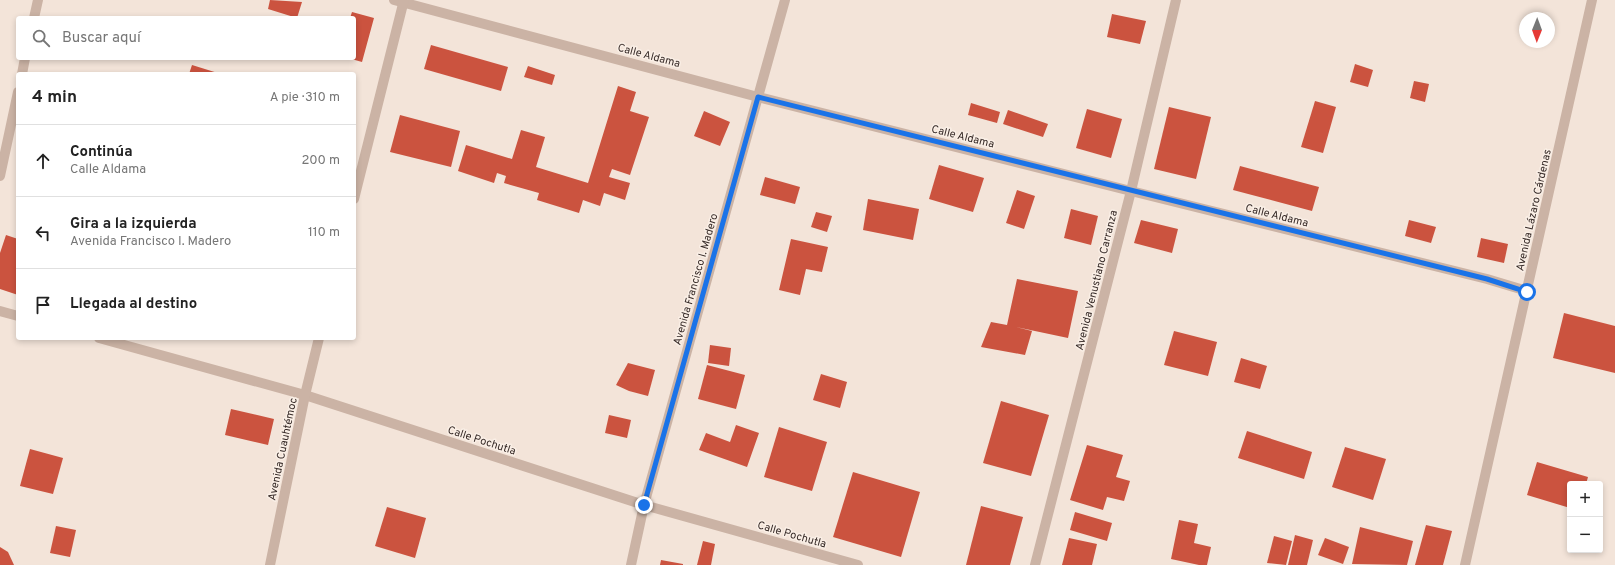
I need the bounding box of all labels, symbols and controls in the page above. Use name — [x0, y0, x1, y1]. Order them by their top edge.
north arrow — [1519, 12, 1555, 48]
search box — [16, 16, 356, 60]
icon: search — [30, 27, 52, 49]
text: Buscar aquí — [62, 29, 141, 48]
street label: Calle Aldama — [616, 41, 682, 71]
text: 4 min — [32, 87, 77, 109]
text: A pie · 310 m — [270, 90, 340, 106]
street label: Calle Aldama — [930, 122, 996, 152]
text: Continúa — [70, 143, 132, 162]
street label: Avenida Lázaro Cárdenas — [1513, 148, 1555, 272]
icon: ahead — [32, 150, 54, 172]
text: 200 m — [301, 153, 340, 169]
text: Calle Aldama — [70, 162, 146, 178]
street label: Calle Aldama — [1244, 201, 1310, 231]
street label: Avenida Venustiano Carranza — [1073, 209, 1121, 352]
street label: Avenida Francisco I. Madero — [670, 212, 721, 347]
text: Gira a la izquierda — [70, 215, 197, 234]
icon: left — [32, 222, 54, 244]
text: 110 m — [308, 225, 340, 241]
text: Avenida Francisco I. Madero — [70, 234, 231, 250]
route start — [1518, 283, 1536, 301]
icon: arrive — [32, 294, 54, 316]
text: Llegada al destino — [70, 295, 197, 314]
street label: Avenida Cuauhtémoc — [265, 397, 301, 502]
street label: Calle Pochutla — [446, 423, 518, 459]
map controls — [1567, 481, 1603, 553]
button: + — [1567, 481, 1603, 517]
route end — [635, 496, 653, 514]
button: − — [1567, 517, 1603, 553]
street label: Calle Pochutla — [756, 518, 828, 552]

